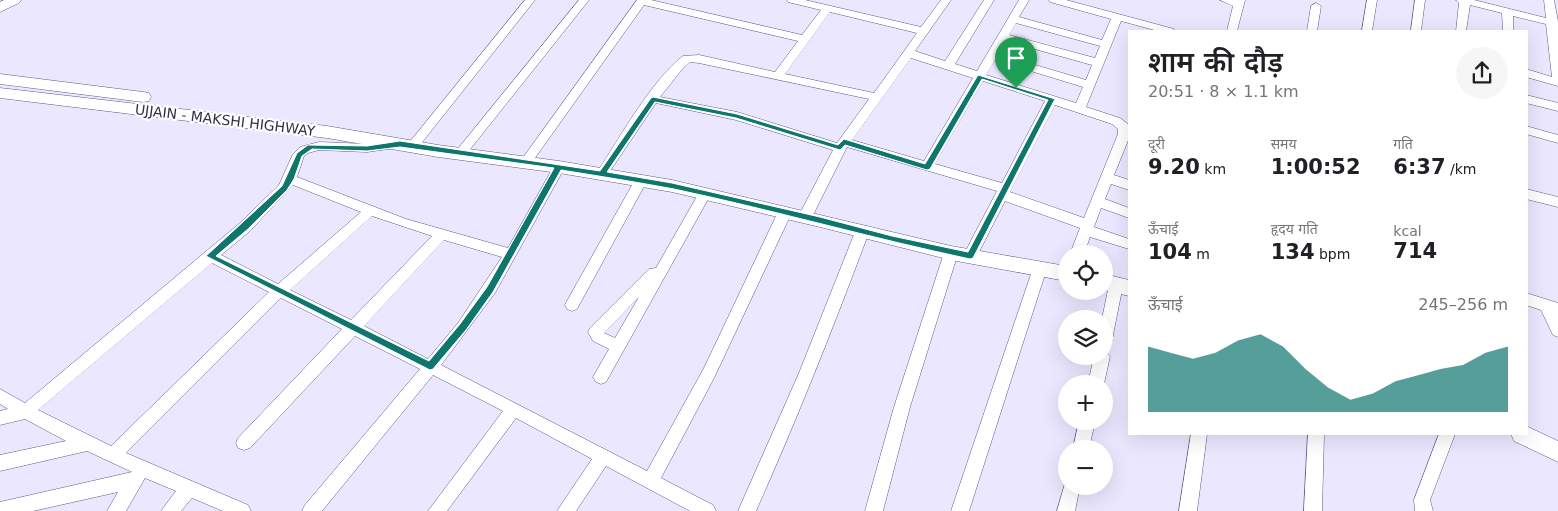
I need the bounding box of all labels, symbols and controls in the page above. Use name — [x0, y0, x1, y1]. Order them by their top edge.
pin — [995, 37, 1037, 88]
icon: arrive — [1002, 44, 1030, 72]
text: शाम की दौड़ — [1148, 46, 1283, 79]
button: share — [1456, 47, 1508, 99]
text: 20:51 · 8 × 1.1 km — [1148, 82, 1299, 101]
street label: UJJAIN - MAKSHI HIGHWAY — [134, 101, 316, 139]
text: दूरी — [1148, 136, 1165, 152]
text: समय — [1271, 136, 1297, 152]
text: गति — [1393, 136, 1413, 152]
text: 9.20 — [1148, 155, 1200, 179]
text: 1:00:52 — [1271, 155, 1361, 179]
text: 6:37 — [1393, 155, 1446, 179]
text: km — [1200, 161, 1226, 177]
text: /km — [1446, 161, 1476, 177]
text: ऊँचाई — [1148, 221, 1178, 237]
text: हृदय गति — [1271, 221, 1318, 237]
text: kcal — [1393, 223, 1422, 239]
text: 714 — [1393, 239, 1437, 263]
text: 104 — [1148, 240, 1192, 264]
text: 134 — [1271, 240, 1315, 264]
map controls — [1058, 245, 1113, 495]
button: locate — [1058, 245, 1113, 300]
text: m — [1192, 246, 1210, 262]
text: bpm — [1315, 246, 1350, 262]
text: ऊँचाई — [1148, 295, 1183, 314]
text: 245–256 m — [1418, 295, 1508, 314]
button: layers — [1058, 310, 1113, 365]
button: + — [1058, 375, 1113, 430]
button: − — [1058, 440, 1113, 495]

